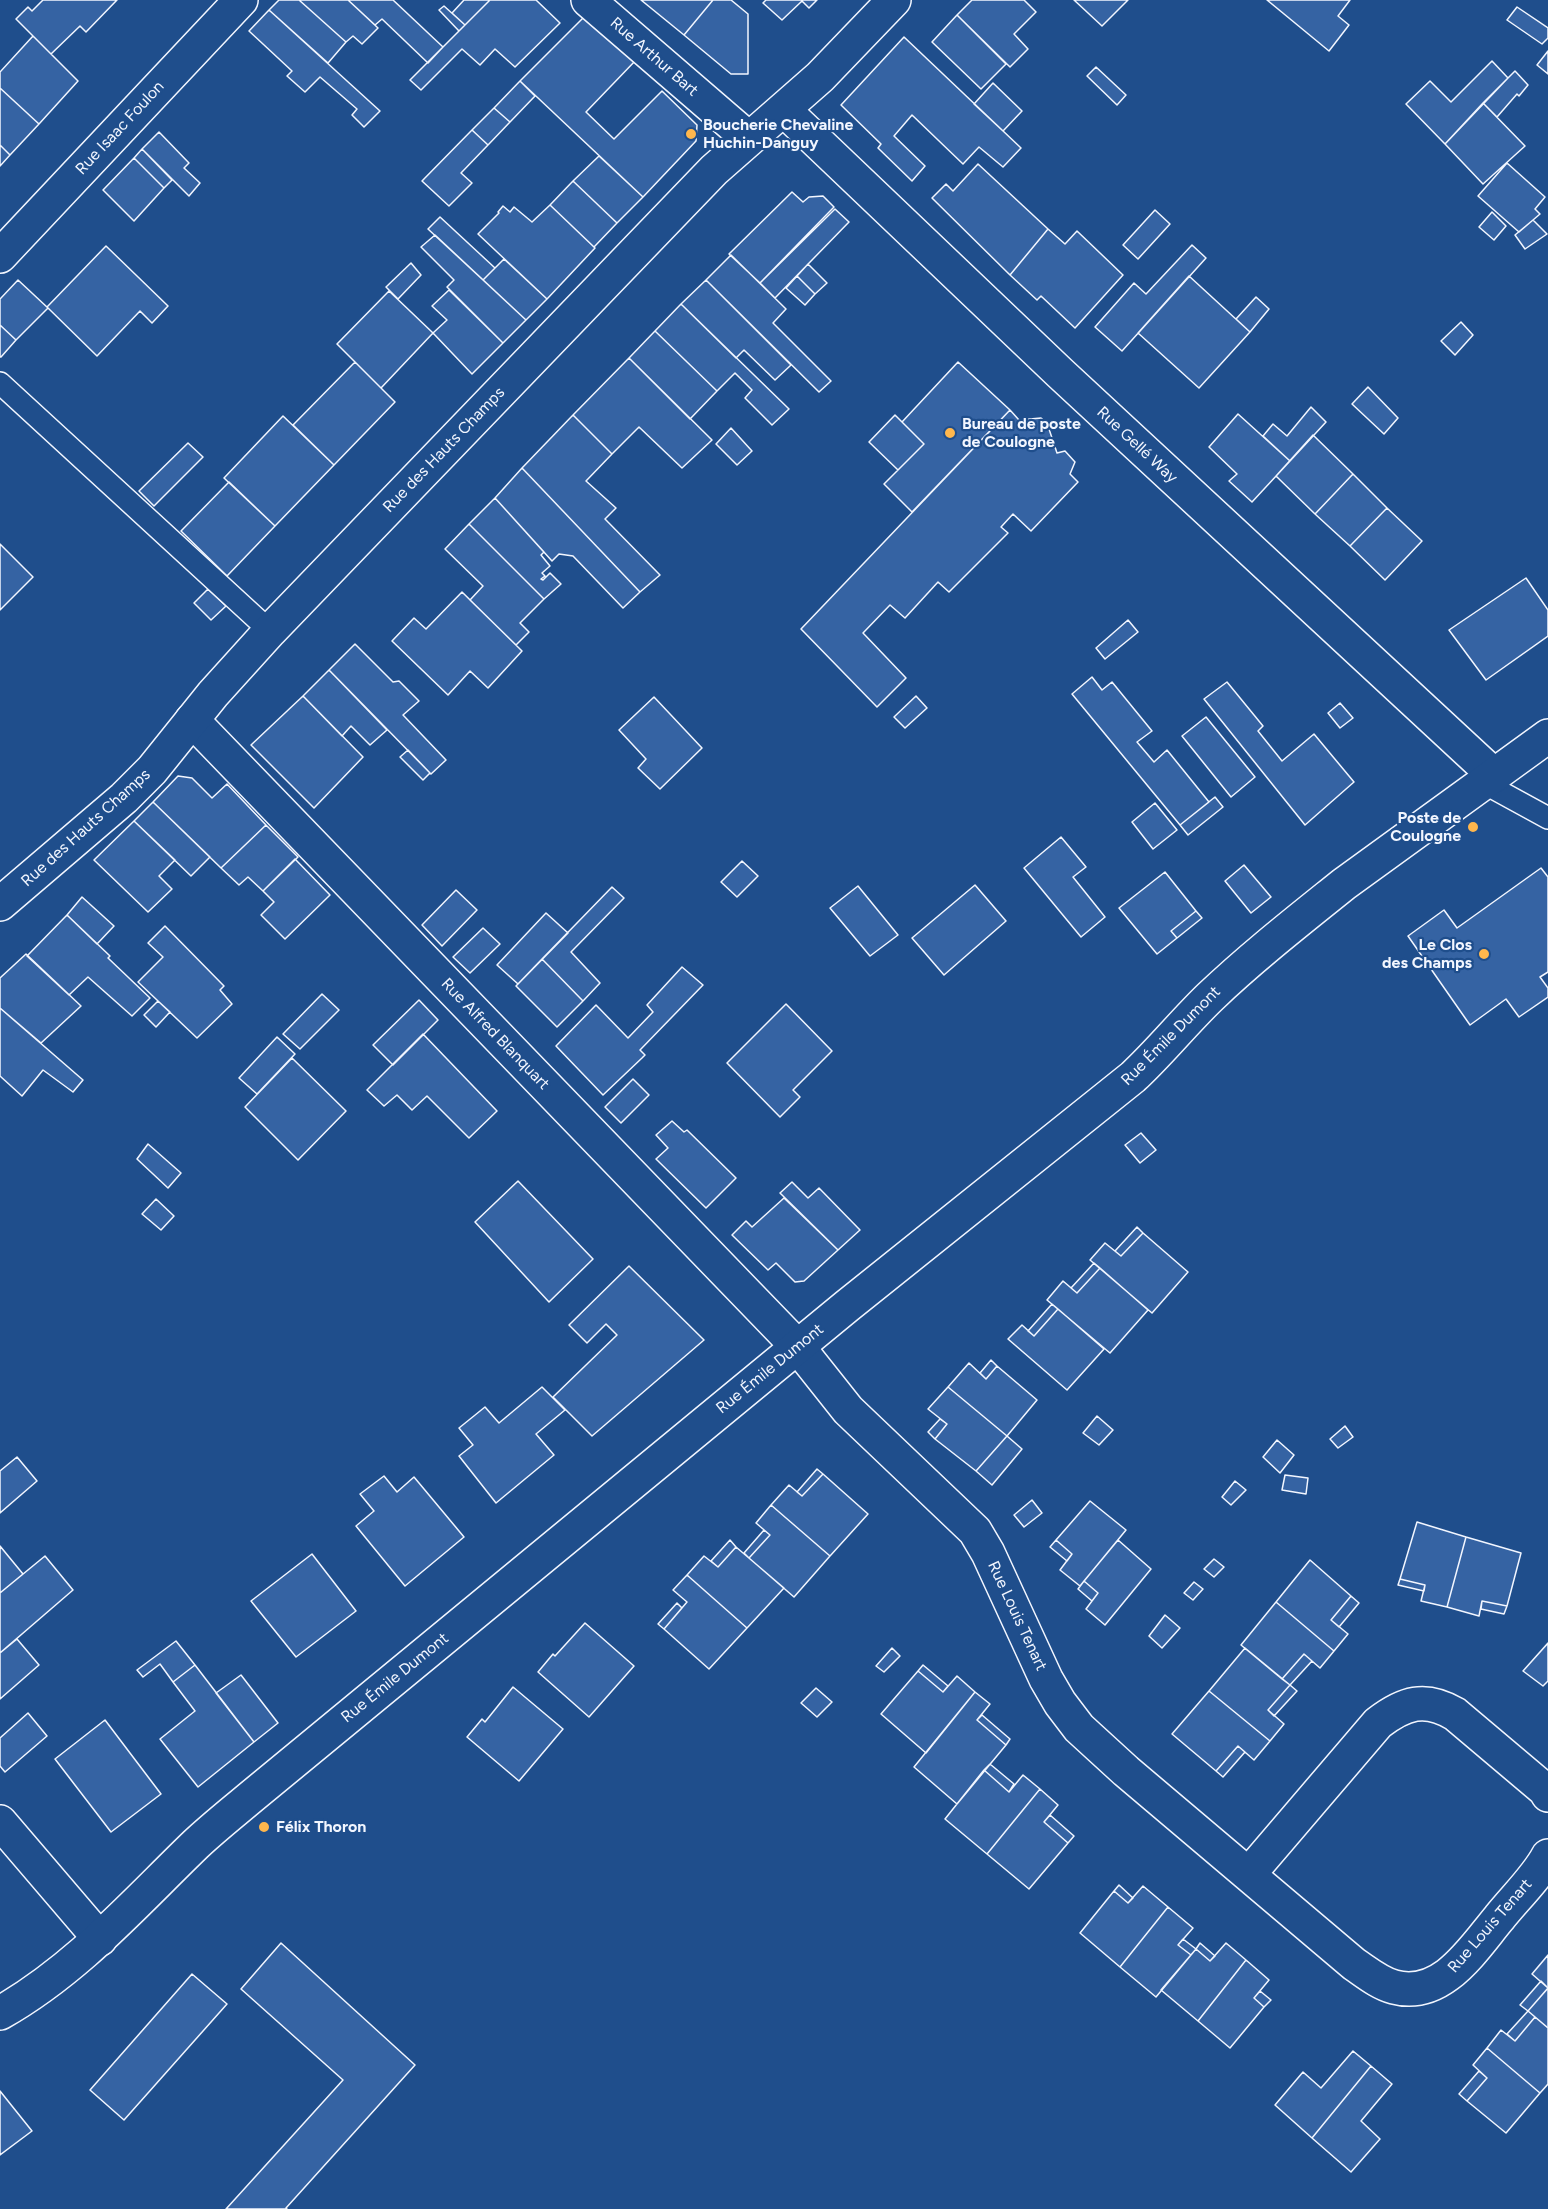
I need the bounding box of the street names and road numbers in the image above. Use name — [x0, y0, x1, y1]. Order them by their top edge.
street label: Rue Arthur Bart — [606, 13, 702, 101]
street label: Rue Isaac Foulon — [72, 77, 168, 179]
street label: Rue des Hauts Champs — [379, 383, 509, 517]
street label: Rue Gellé Way — [1093, 403, 1181, 487]
street label: Rue des Hauts Champs — [18, 765, 154, 891]
street label: Rue Alfred Blanquart — [437, 974, 553, 1094]
street label: Rue Émile Dumont — [1117, 982, 1225, 1090]
street label: Rue Émile Dumont — [712, 1320, 828, 1418]
street label: Rue Louis Tenart — [983, 1558, 1051, 1674]
street label: Rue Émile Dumont — [337, 1629, 453, 1727]
street label: Rue Louis Tenart — [1444, 1875, 1536, 1977]

